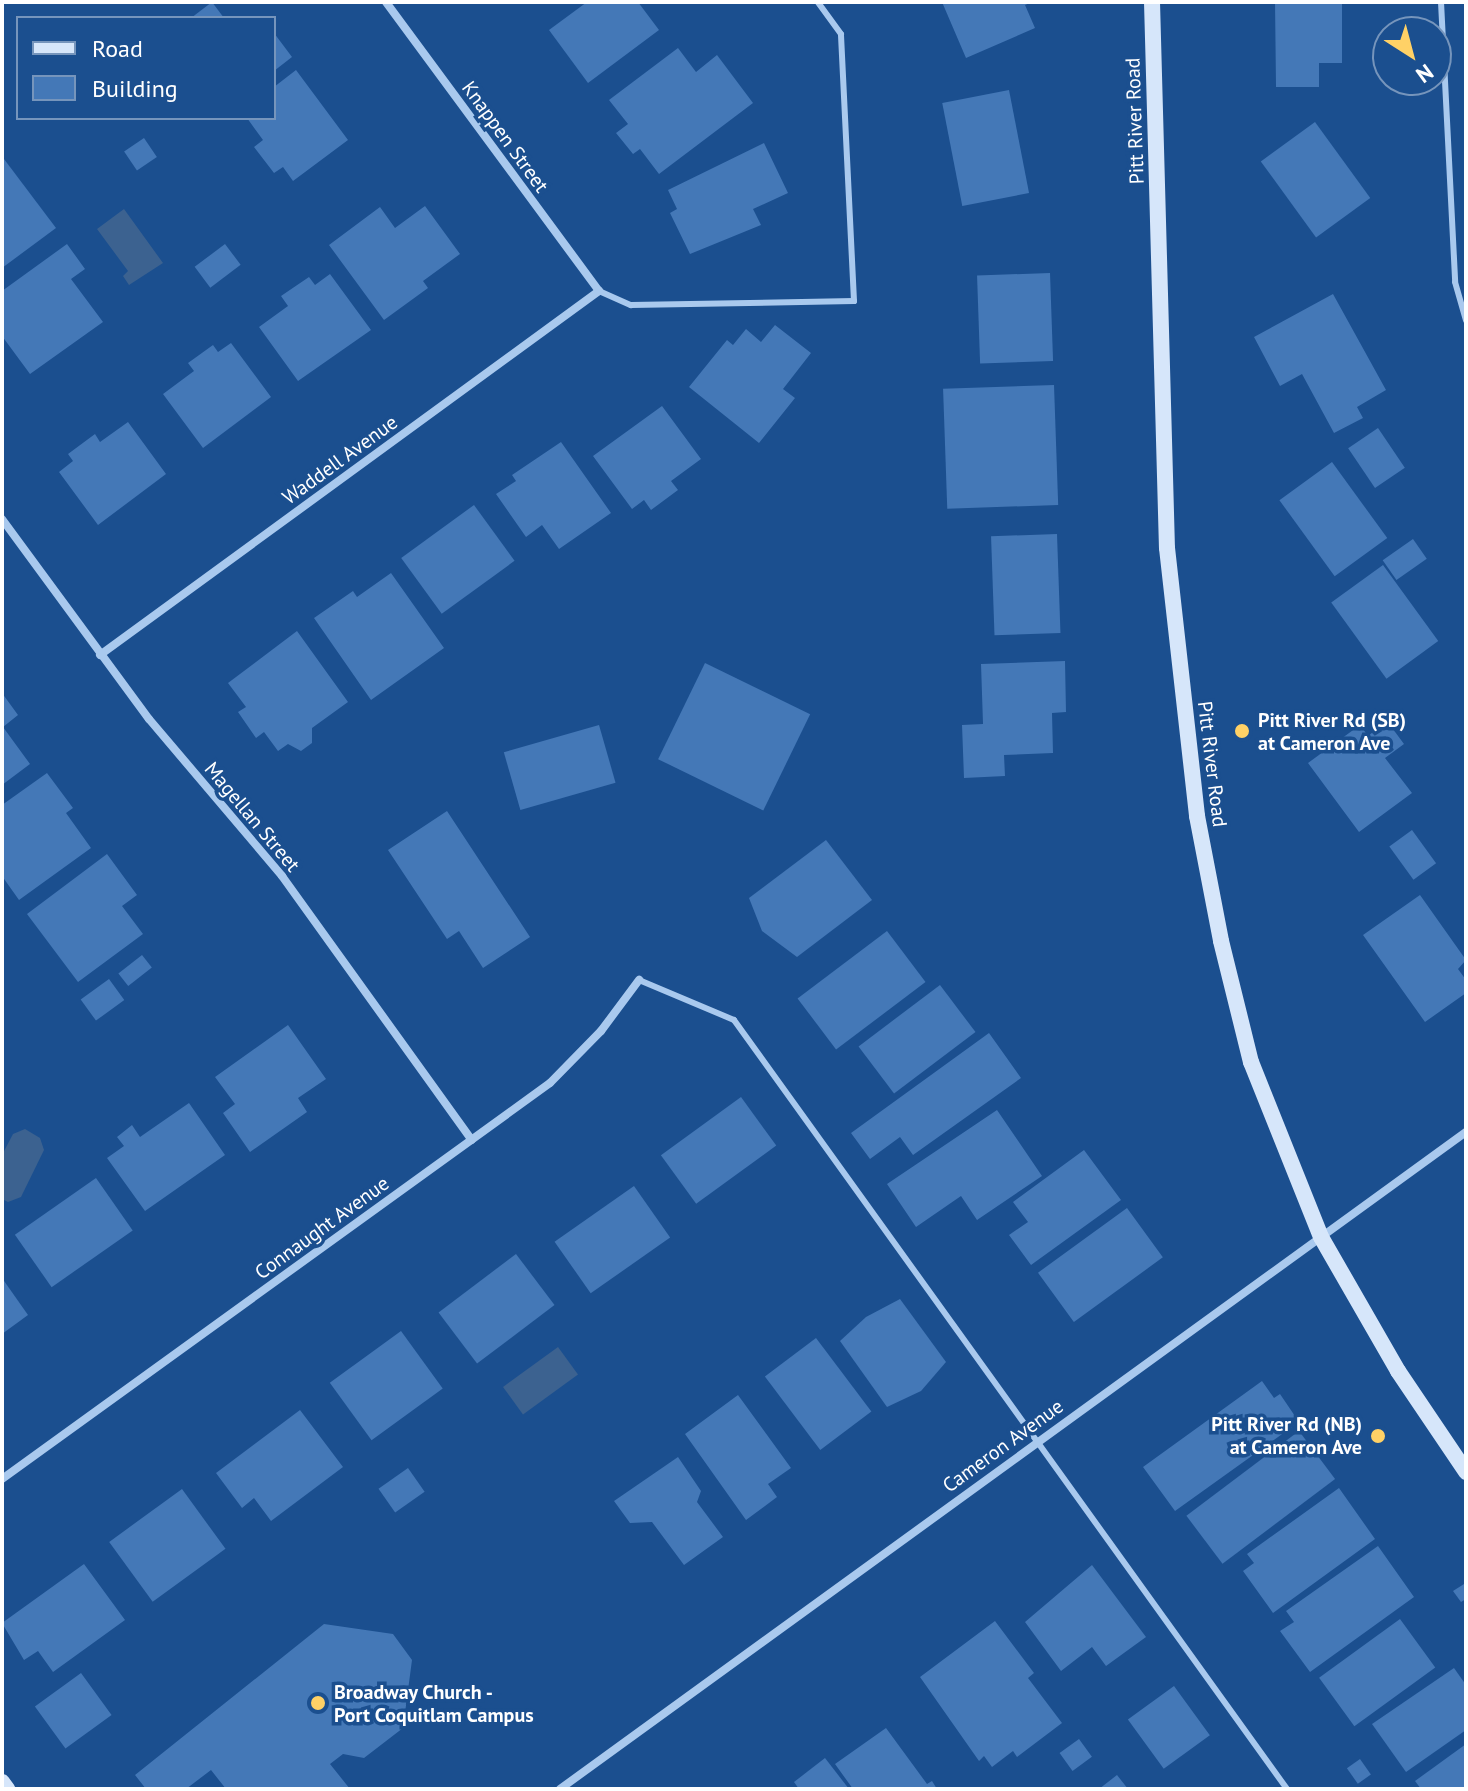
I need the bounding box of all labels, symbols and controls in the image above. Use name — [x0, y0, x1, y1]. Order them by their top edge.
legend — [16, 16, 276, 120]
north arrow — [1372, 16, 1452, 96]
text: Road — [92, 33, 143, 64]
street label: Pitt River Road — [1121, 57, 1149, 185]
text: N — [1411, 58, 1439, 89]
text: Building — [92, 73, 178, 104]
street label: Knappen Street — [457, 77, 553, 197]
street label: Waddell Avenue — [278, 410, 402, 510]
street label: Pitt River Road — [1192, 700, 1232, 828]
place label: Pitt River Rd (SB) at Cameron Ave — [1258, 708, 1406, 755]
marker: Pitt River Rd (SB) at Cameron Ave — [1233, 722, 1251, 740]
street label: Magellan Street — [199, 757, 305, 877]
street label: Connaught Avenue — [250, 1171, 394, 1285]
street label: Cameron Avenue — [938, 1394, 1068, 1498]
place label: Pitt River Rd (NB) at Cameron Ave — [1211, 1412, 1362, 1459]
marker: Pitt River Rd (NB) at Cameron Ave — [1369, 1427, 1387, 1445]
place label: Broadway Church - Port Coquitlam Campus — [334, 1680, 534, 1727]
marker: Broadway Church - Port Coquitlam Campus — [309, 1694, 327, 1712]

